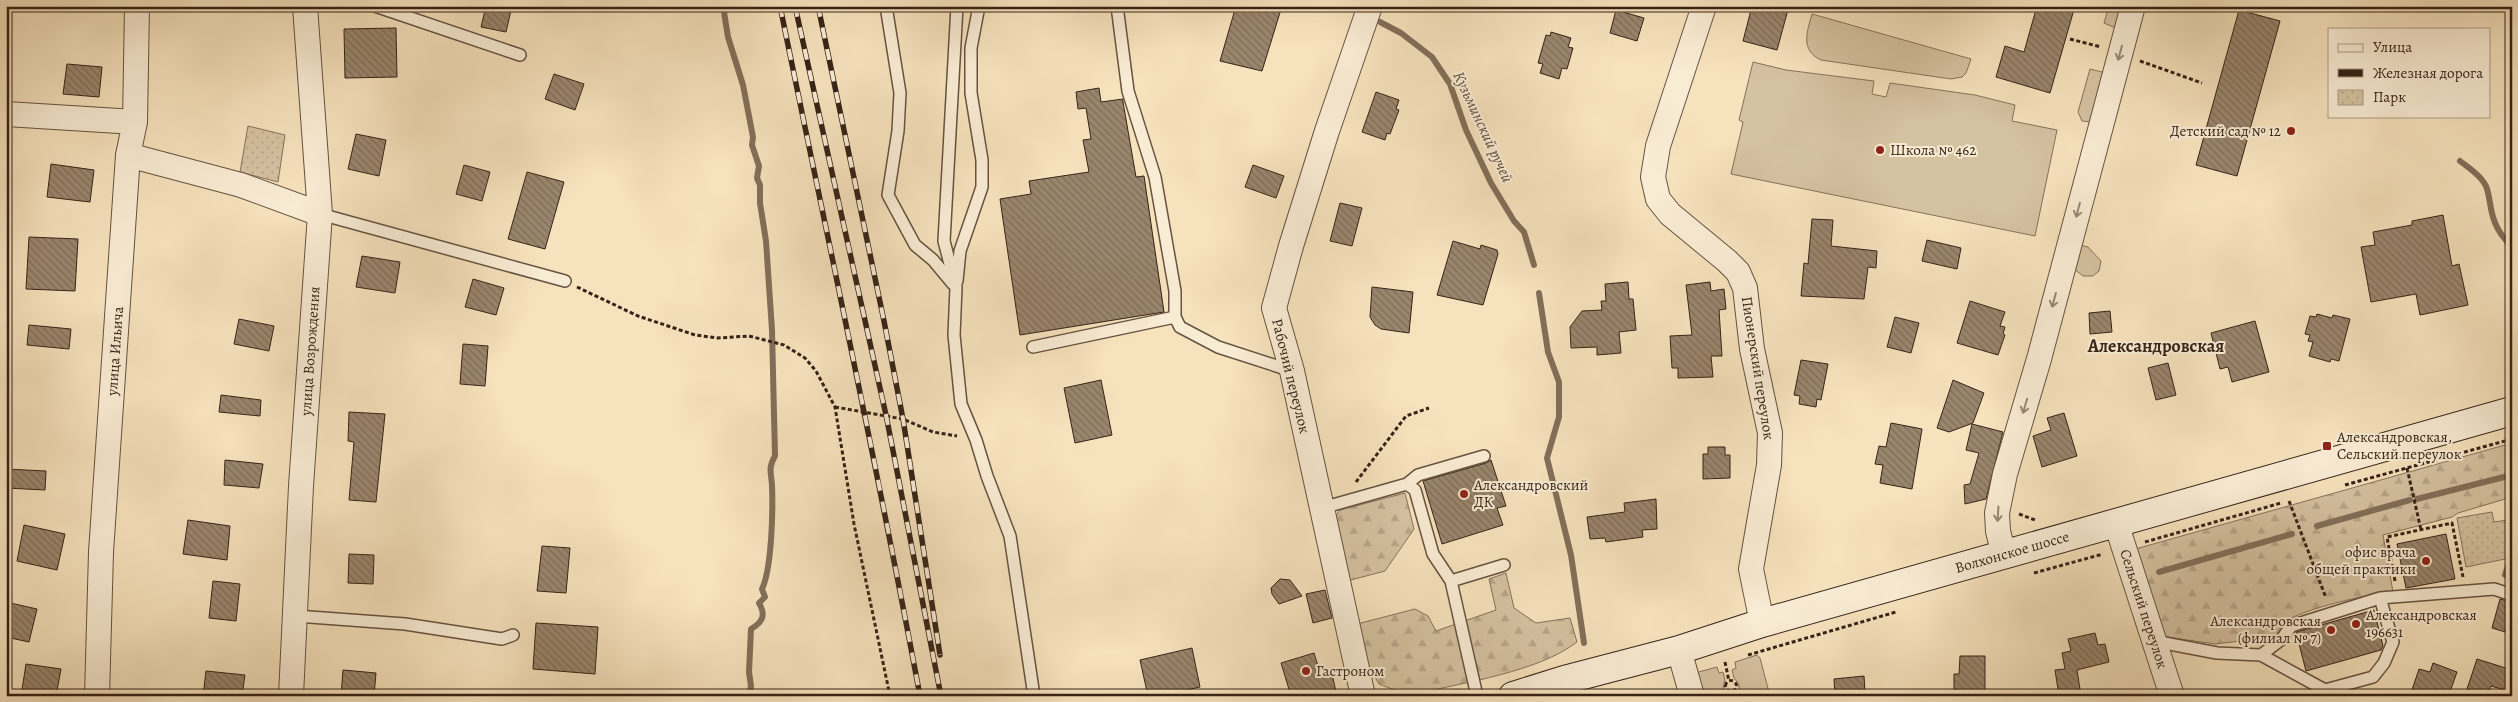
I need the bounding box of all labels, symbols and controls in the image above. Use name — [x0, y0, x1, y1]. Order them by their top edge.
legend — [2328, 28, 2490, 118]
text: Улица — [2373, 37, 2412, 57]
one-way arrow — [2115, 45, 2125, 61]
text: Железная дорога — [2373, 63, 2483, 83]
water label: Кузьминский ручей — [1448, 68, 1518, 186]
text: Парк — [2373, 87, 2406, 107]
place label: Детский сад № 12 — [2170, 121, 2281, 141]
marker: Детский сад № 12 — [2285, 125, 2297, 137]
place label: Школа № 462 — [1890, 140, 1976, 160]
marker: Школа № 462 — [1874, 144, 1886, 156]
one-way arrow — [2073, 202, 2082, 218]
street label: улица Возрождения — [295, 286, 324, 417]
one-way arrow — [2049, 292, 2059, 308]
street label: Пионерский переулок — [1737, 295, 1779, 441]
street label: улица Ильича — [102, 306, 128, 397]
street label: Рабочий переулок — [1267, 316, 1315, 436]
district label: Александровская — [2087, 334, 2224, 358]
one-way arrow — [2020, 398, 2030, 414]
place label: Александровская, Сельский переулок — [2336, 427, 2462, 464]
marker: Александровская, Сельский переулок — [2321, 440, 2333, 452]
place label: Александровский ДК — [1473, 475, 1589, 512]
marker: Александровский ДК — [1458, 488, 1470, 500]
one-way arrow — [1993, 506, 2002, 522]
street label: Волхонское шоссе — [1953, 526, 2072, 578]
place label: офис врача общей практики — [2306, 542, 2416, 579]
street label: Сельский переулок — [2115, 547, 2173, 671]
marker: офис врача общей практики — [2420, 555, 2432, 567]
place label: Александровская 196631 — [2365, 605, 2477, 642]
place label: Александровская (филиал № 7) — [2209, 611, 2321, 648]
marker: Александровская 196631 — [2350, 618, 2362, 630]
marker: Александровская (филиал № 7) — [2325, 624, 2337, 636]
place label: Гастроном — [1316, 661, 1384, 681]
marker: Гастроном — [1300, 665, 1312, 677]

